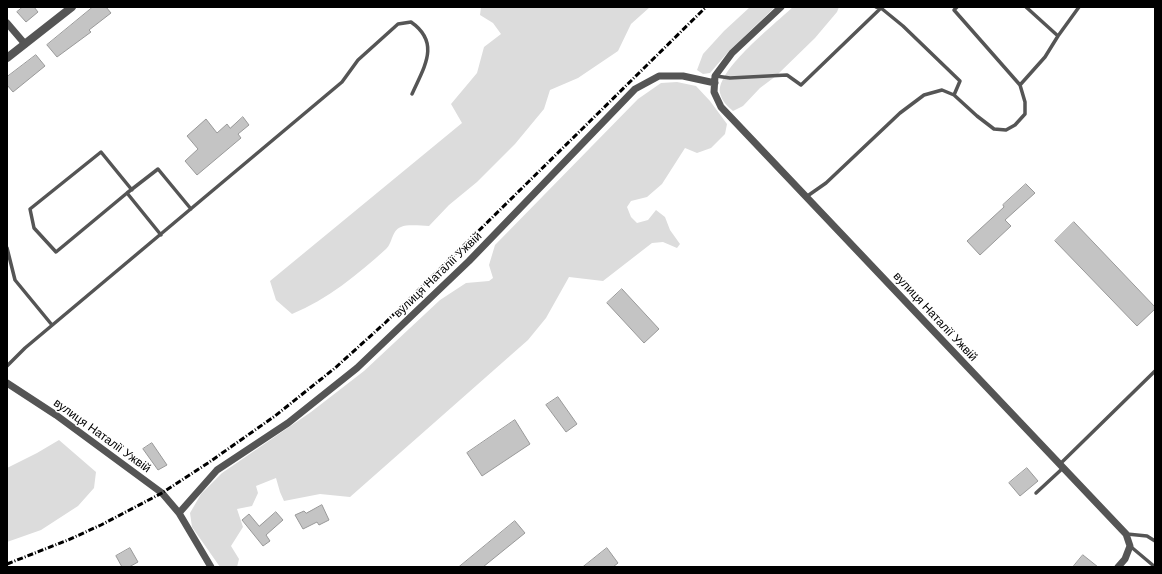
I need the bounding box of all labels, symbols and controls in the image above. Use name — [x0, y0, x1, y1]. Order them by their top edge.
street label: вулиця Наталії Ужвій — [391, 229, 485, 321]
street label: вулиця Наталії Ужвій — [890, 269, 980, 365]
street label: вулиця Наталії Ужвій — [51, 396, 153, 476]

